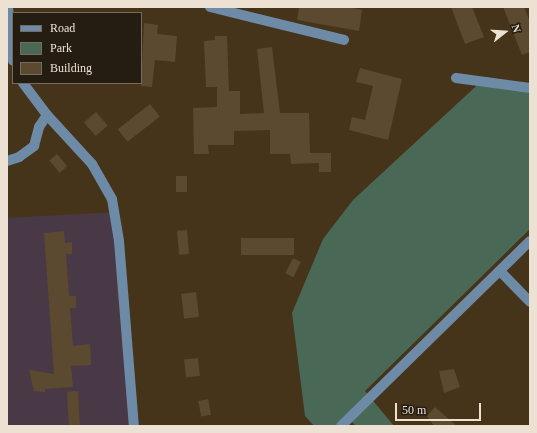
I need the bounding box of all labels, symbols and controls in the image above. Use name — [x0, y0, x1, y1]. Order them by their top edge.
legend — [12, 12, 142, 84]
north arrow — [485, 12, 525, 52]
text: Road — [50, 21, 75, 35]
text: N — [510, 23, 523, 34]
text: Park — [50, 41, 72, 55]
text: Building — [50, 61, 92, 75]
scale bar — [397, 395, 483, 421]
text: 50 m — [402, 403, 426, 417]

